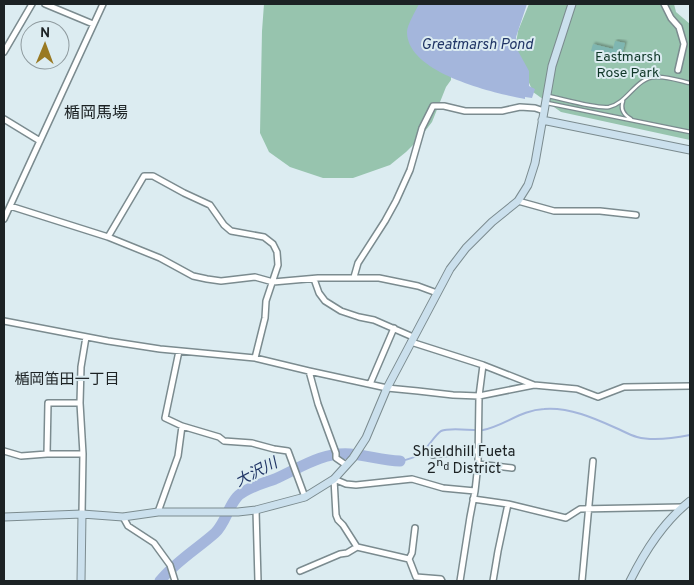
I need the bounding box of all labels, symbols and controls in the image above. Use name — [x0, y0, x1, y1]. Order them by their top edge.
north arrow — [20, 20, 70, 70]
text: N — [40, 25, 50, 42]
water label: Greatmarsh Pond — [421, 36, 534, 55]
park label: Eastmarsh Rose Park — [595, 49, 661, 82]
district label: 楯岡馬場 — [64, 104, 128, 124]
district label: 楯岡笛田一丁目 — [14, 371, 120, 390]
district label: Shieldhill Fueta 2ⁿᵈ District — [413, 443, 515, 479]
water label: 大沢川 — [232, 454, 283, 492]

